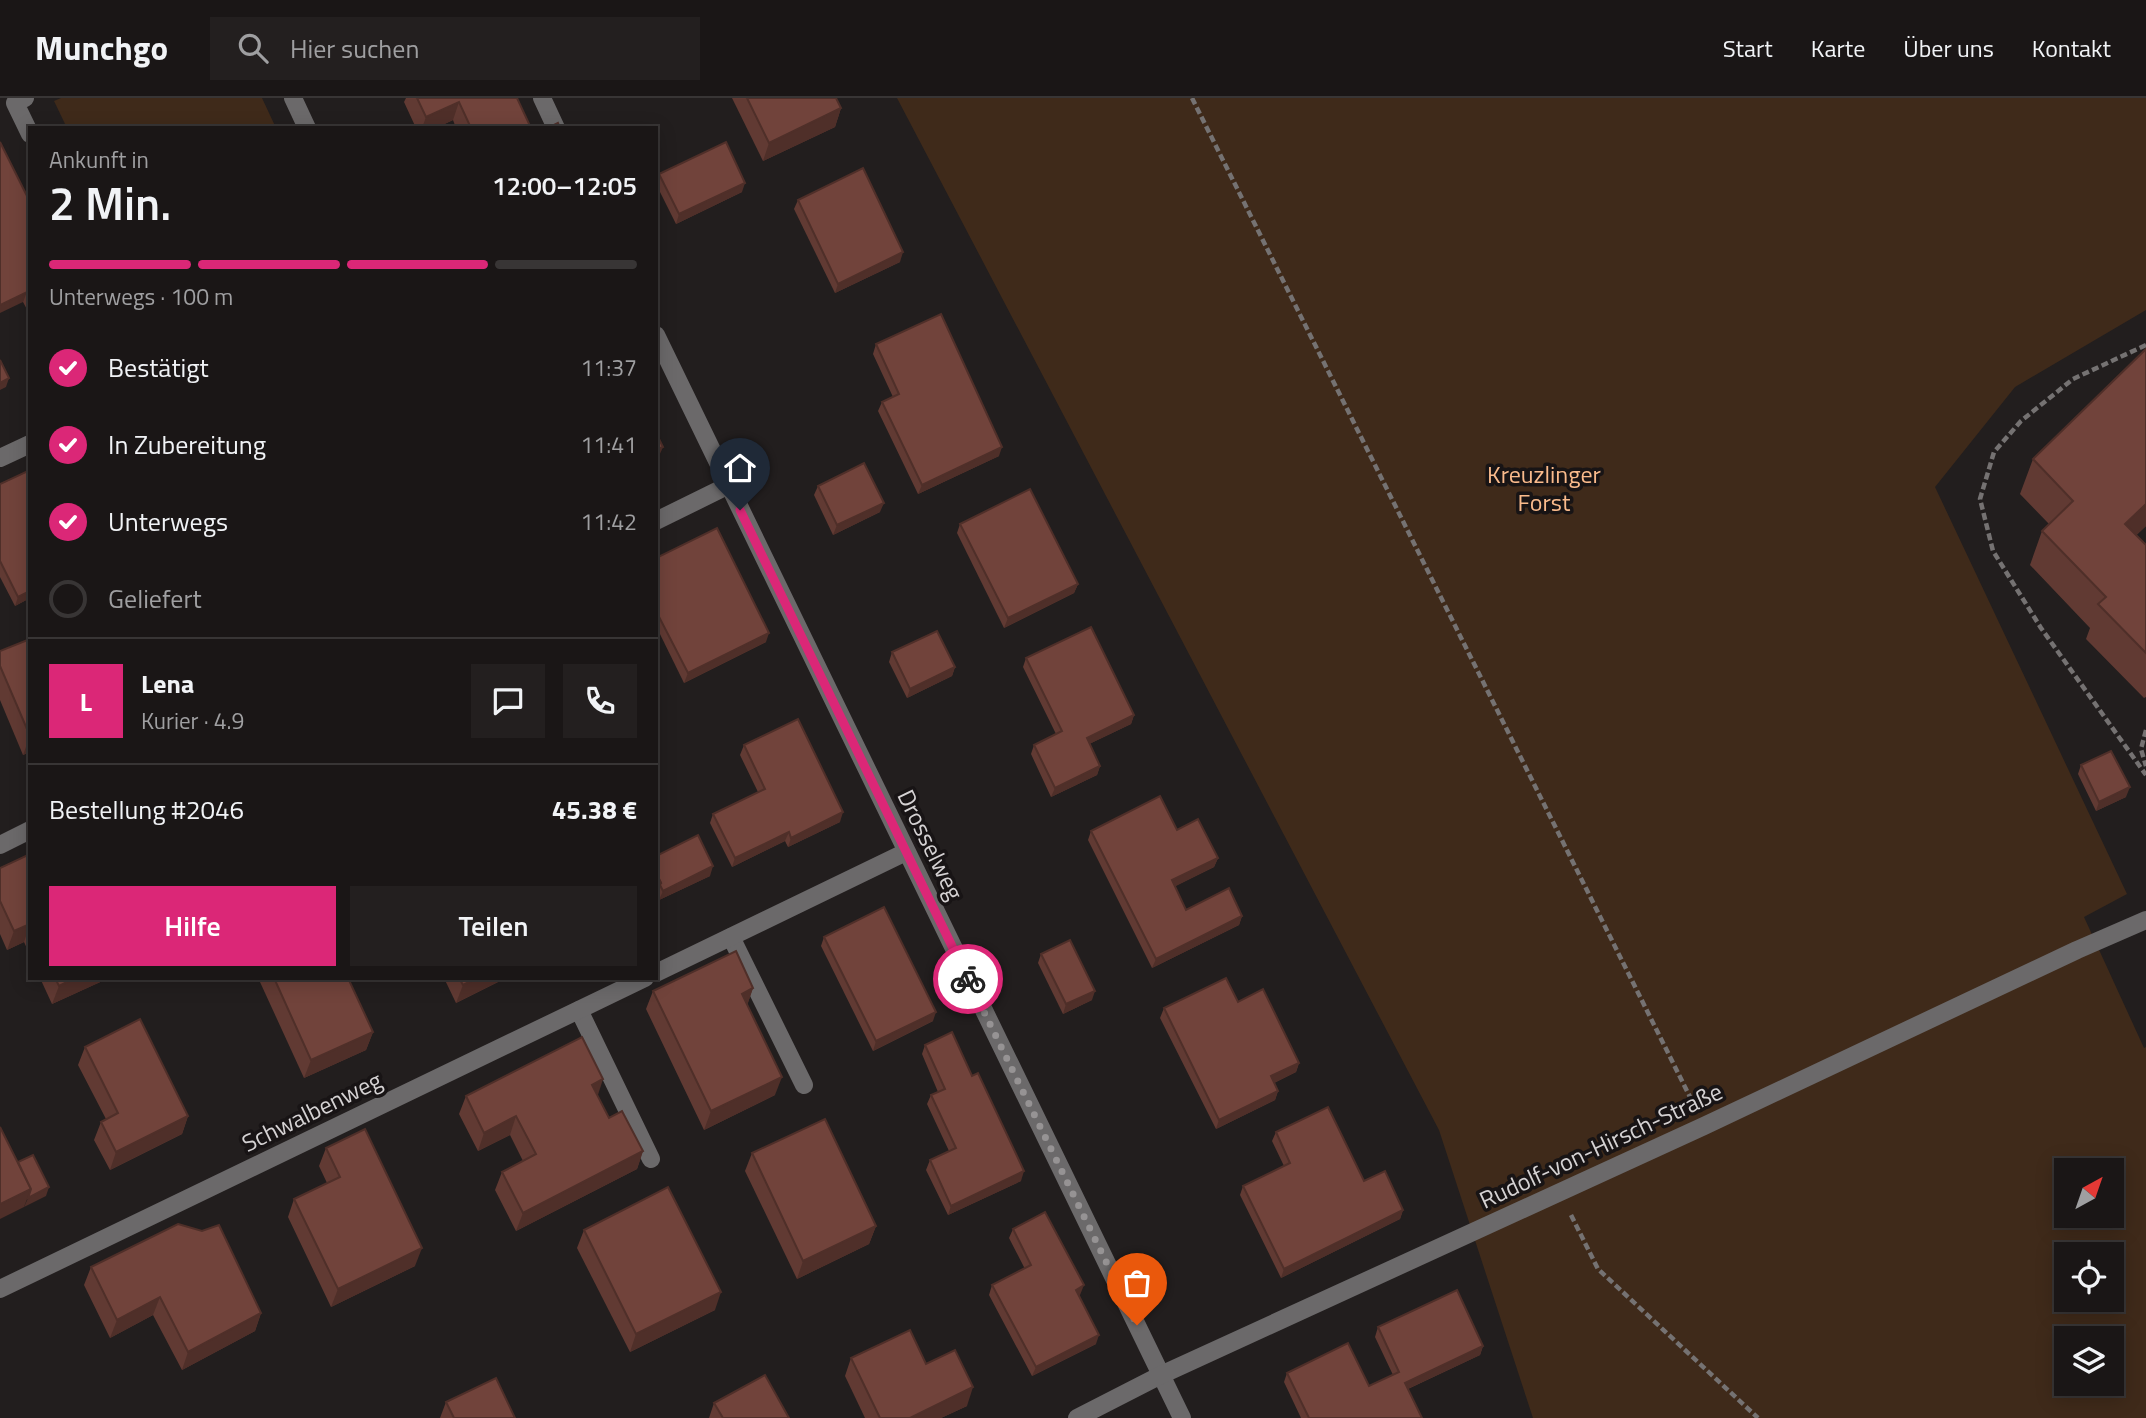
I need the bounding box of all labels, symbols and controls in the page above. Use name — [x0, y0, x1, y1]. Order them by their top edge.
search box — [210, 17, 700, 80]
text: Munchgo — [35, 23, 168, 73]
icon: search — [234, 29, 272, 67]
text: Hier suchen — [290, 29, 419, 68]
text: Start — [1723, 30, 1773, 66]
text: Karte — [1811, 30, 1865, 66]
text: Über uns — [1903, 30, 1994, 66]
text: Kontakt — [2032, 30, 2111, 66]
text: Ankunft in — [49, 142, 149, 177]
text: 12:00–12:05 — [492, 166, 637, 205]
text: 2 Min. — [49, 168, 171, 238]
text: Unterwegs · 100 m — [49, 279, 233, 314]
text: Bestätigt — [108, 348, 209, 387]
icon: check — [49, 349, 87, 387]
text: 11:37 — [580, 350, 637, 385]
text: In Zubereitung — [108, 425, 266, 464]
icon: check — [49, 426, 87, 464]
text: 11:41 — [580, 427, 637, 462]
pin — [710, 438, 770, 510]
icon: home — [721, 449, 759, 487]
park label: Kreuzlinger Forst — [1487, 456, 1601, 520]
text: Unterwegs — [108, 502, 228, 541]
icon: check — [49, 503, 87, 541]
text: 11:42 — [580, 504, 637, 539]
text: Geliefert — [108, 579, 202, 618]
text: Lena — [141, 664, 194, 703]
button: chat — [471, 664, 545, 738]
button: phone — [563, 664, 637, 738]
text: L — [80, 682, 92, 721]
text: Kurier · 4.9 — [141, 703, 244, 738]
street label: Drosselweg — [889, 783, 973, 906]
text: Bestellung #2046 — [49, 790, 244, 829]
text: 45.38 € — [552, 790, 637, 829]
button: Hilfe — [49, 886, 336, 966]
button: Teilen — [350, 886, 637, 966]
courier — [933, 944, 1003, 1014]
icon: bike — [949, 960, 987, 998]
street label: Schwalbenweg — [235, 1062, 388, 1161]
street label: Rudolf-von-Hirsch-Straße — [1473, 1073, 1728, 1217]
north arrow — [2054, 1158, 2124, 1228]
map controls — [2054, 1158, 2124, 1396]
button: locate — [2054, 1242, 2124, 1312]
pin — [1107, 1253, 1167, 1325]
icon: bag — [1118, 1264, 1156, 1302]
button: layers — [2054, 1326, 2124, 1396]

